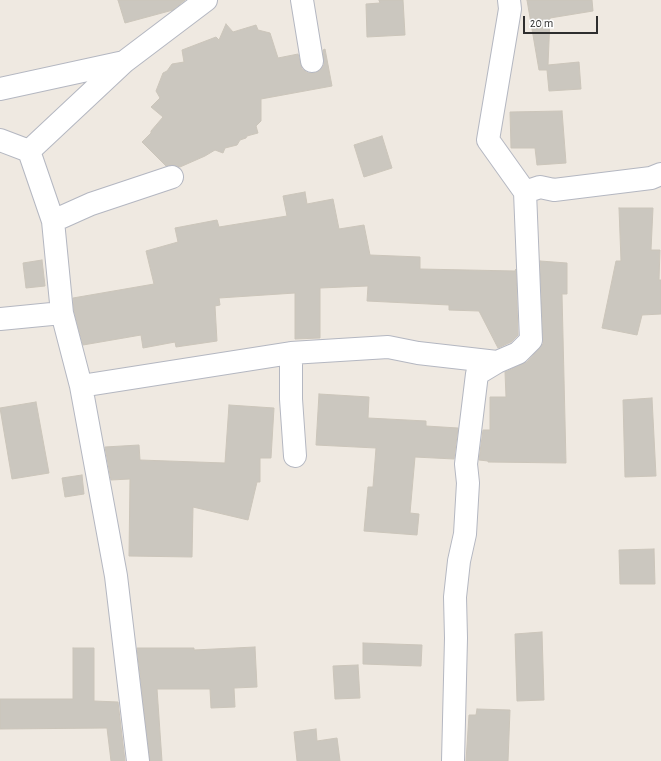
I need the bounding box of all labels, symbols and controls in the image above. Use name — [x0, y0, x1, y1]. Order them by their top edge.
scale bar — [525, 8, 600, 34]
text: 20 m — [530, 17, 553, 29]

